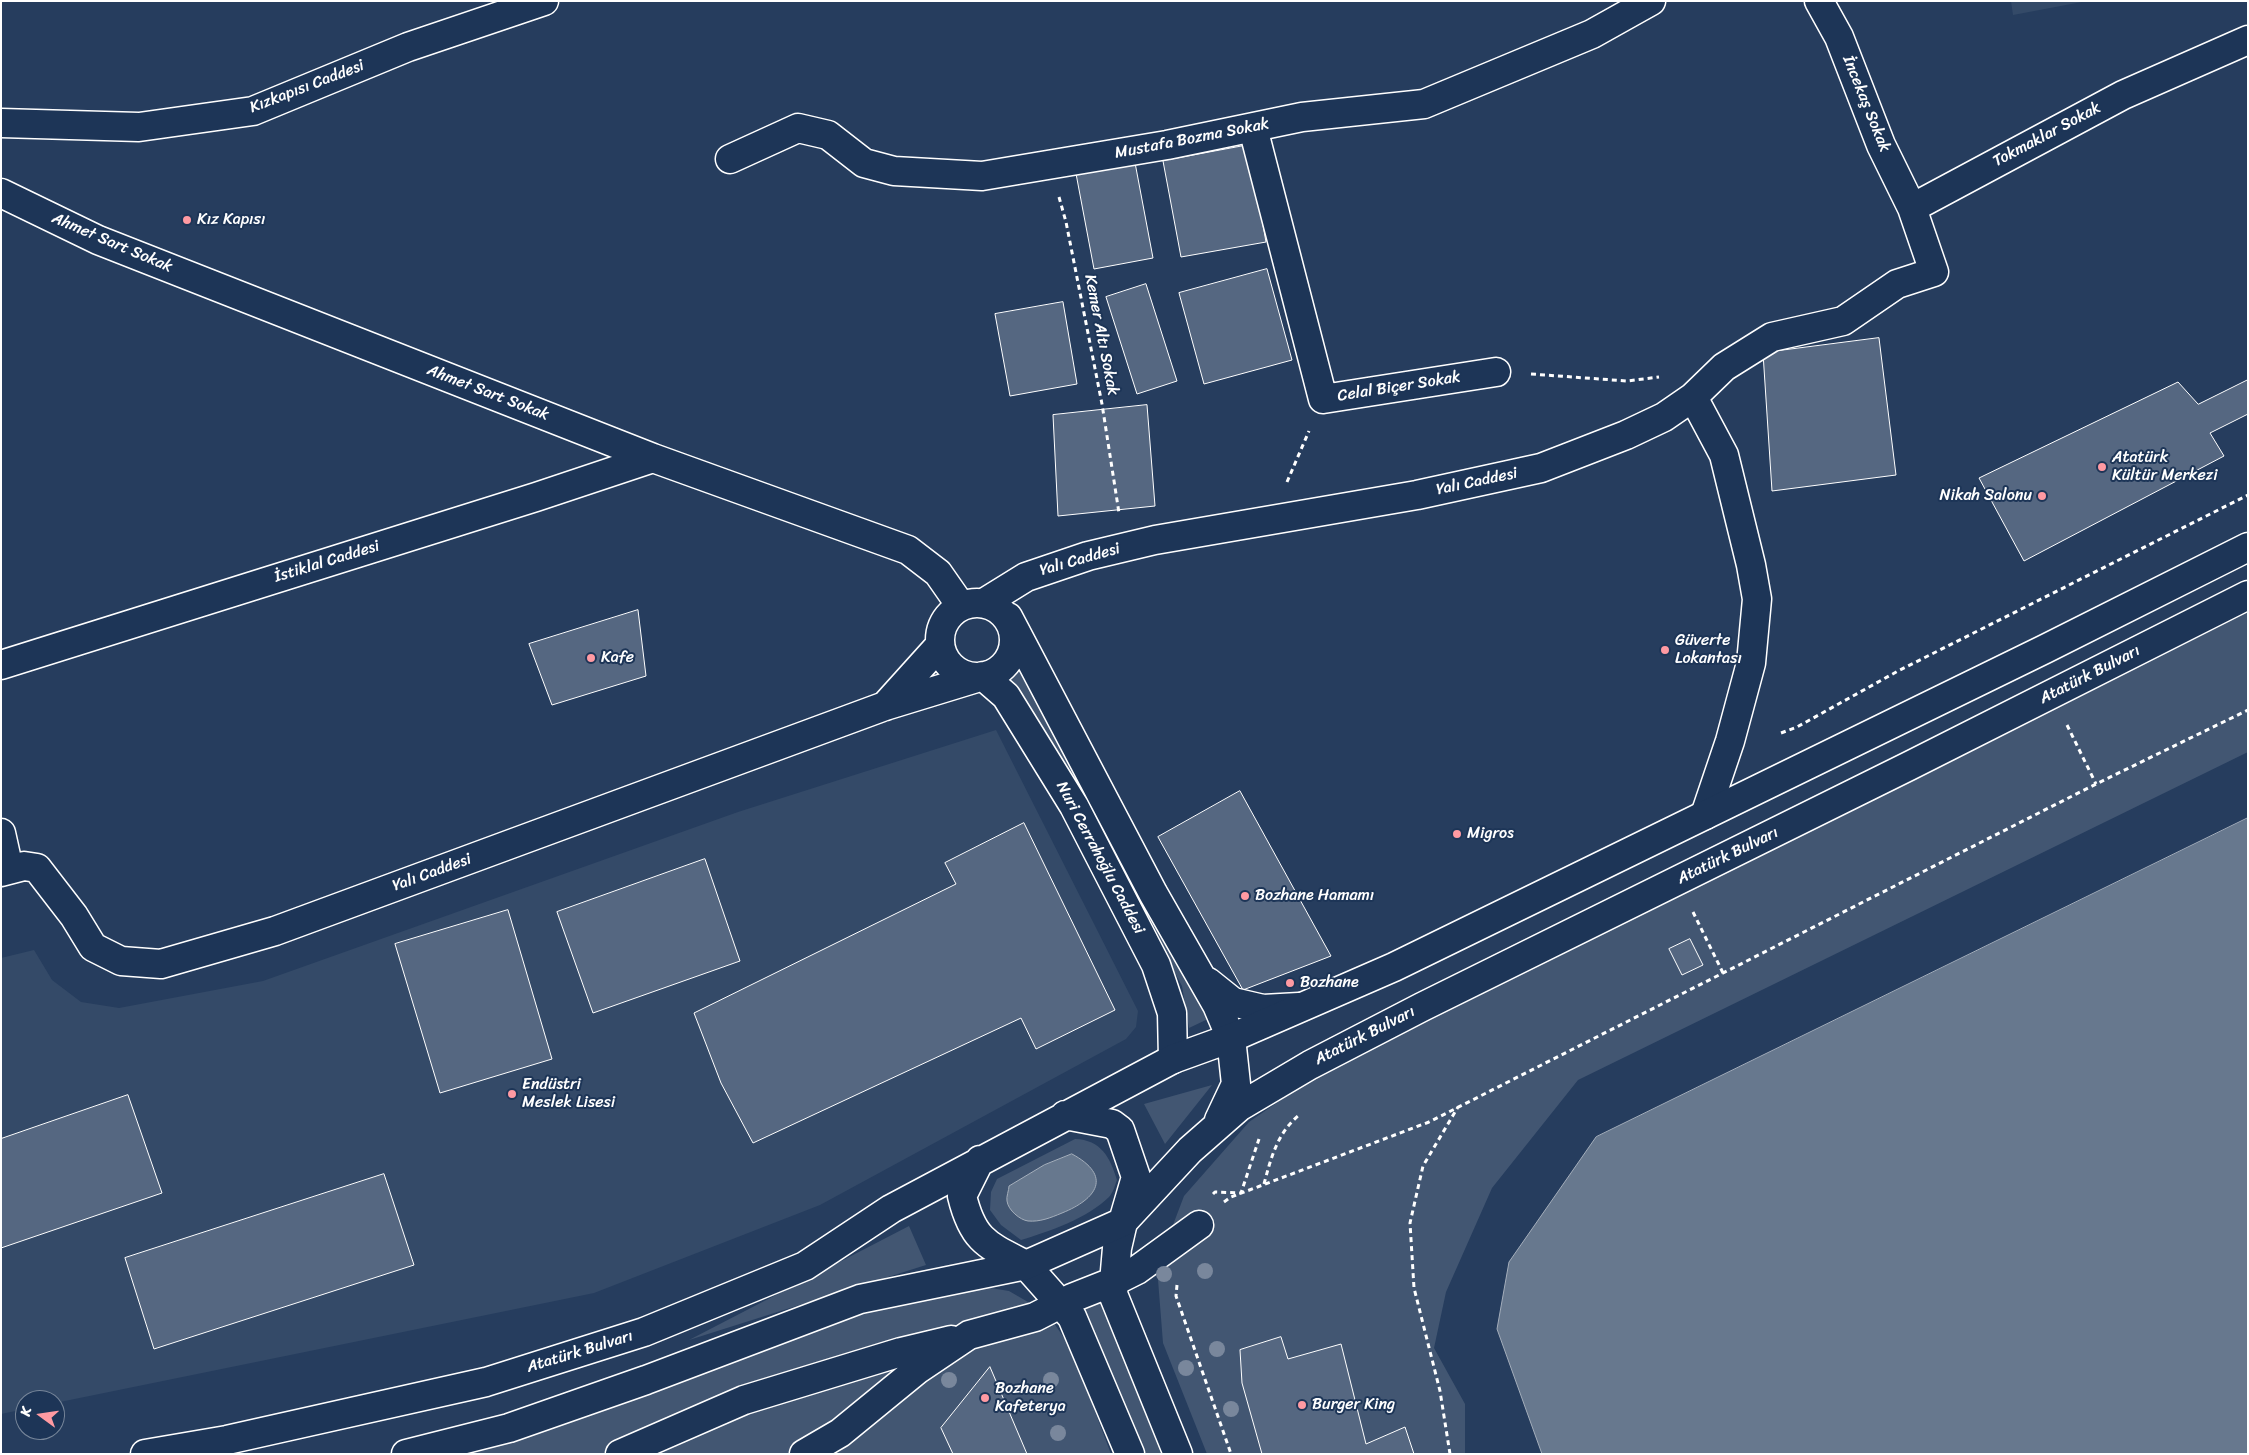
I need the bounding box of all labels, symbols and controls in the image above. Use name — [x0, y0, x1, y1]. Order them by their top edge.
street label: İncekaş Sokak — [1838, 53, 1894, 155]
street label: Kızkapısı Caddesi — [247, 56, 367, 118]
street label: Tokmaklar Sokak — [1990, 98, 2104, 172]
street label: Mustafa Bozma Sokak — [1113, 115, 1271, 163]
street label: Ahmet Sart Sokak — [49, 209, 175, 277]
place label: Kız Kapısı — [197, 210, 265, 230]
marker: Kız Kapısı — [181, 214, 193, 226]
street label: Kemer Altı Sokak — [1080, 273, 1122, 397]
street label: Ahmet Sart Sokak — [424, 361, 552, 425]
street label: Celal Biçer Sokak — [1336, 368, 1462, 406]
place label: Atatürk Kültür Merkezi — [2112, 448, 2218, 486]
marker: Atatürk Kültür Merkezi — [2096, 461, 2108, 473]
street label: Yalı Caddesi — [1435, 464, 1519, 500]
place label: Nikah Salonu — [1939, 486, 2032, 506]
marker: Nikah Salonu — [2036, 490, 2048, 502]
street label: İstiklal Caddesi — [272, 537, 382, 587]
street label: Yalı Caddesi — [1038, 539, 1122, 581]
place label: Güverte Lokantası — [1675, 631, 1742, 669]
street label: Atatürk Bulvarı — [2037, 641, 2143, 709]
marker: Güverte Lokantası — [1659, 644, 1671, 656]
place label: Kafe — [601, 648, 634, 668]
marker: Kafe — [585, 652, 597, 664]
street label: Nuri Cerrahoğlu Caddesi — [1052, 778, 1148, 938]
street label: Atatürk Bulvarı — [1674, 823, 1782, 889]
place label: Migros — [1467, 824, 1514, 844]
marker: Migros — [1451, 828, 1463, 840]
street label: Yalı Caddesi — [390, 850, 474, 896]
place label: Bozhane Hamamı — [1255, 886, 1374, 906]
marker: Bozhane Hamamı — [1239, 890, 1251, 902]
place label: Bozhane — [1300, 973, 1359, 993]
marker: Bozhane — [1284, 977, 1296, 989]
street label: Atatürk Bulvarı — [1312, 1002, 1418, 1070]
place label: Endüstri Meslek Lisesi — [522, 1075, 615, 1113]
marker: Endüstri Meslek Lisesi — [506, 1088, 518, 1100]
street label: Atatürk Bulvarı — [525, 1327, 635, 1377]
place label: Bozhane Kafeterya — [995, 1379, 1066, 1417]
north arrow — [15, 1390, 65, 1440]
marker: Bozhane Kafeterya — [979, 1392, 991, 1404]
place label: Burger King — [1312, 1395, 1395, 1415]
marker: Burger King — [1296, 1399, 1308, 1411]
text: K — [13, 1404, 39, 1419]

